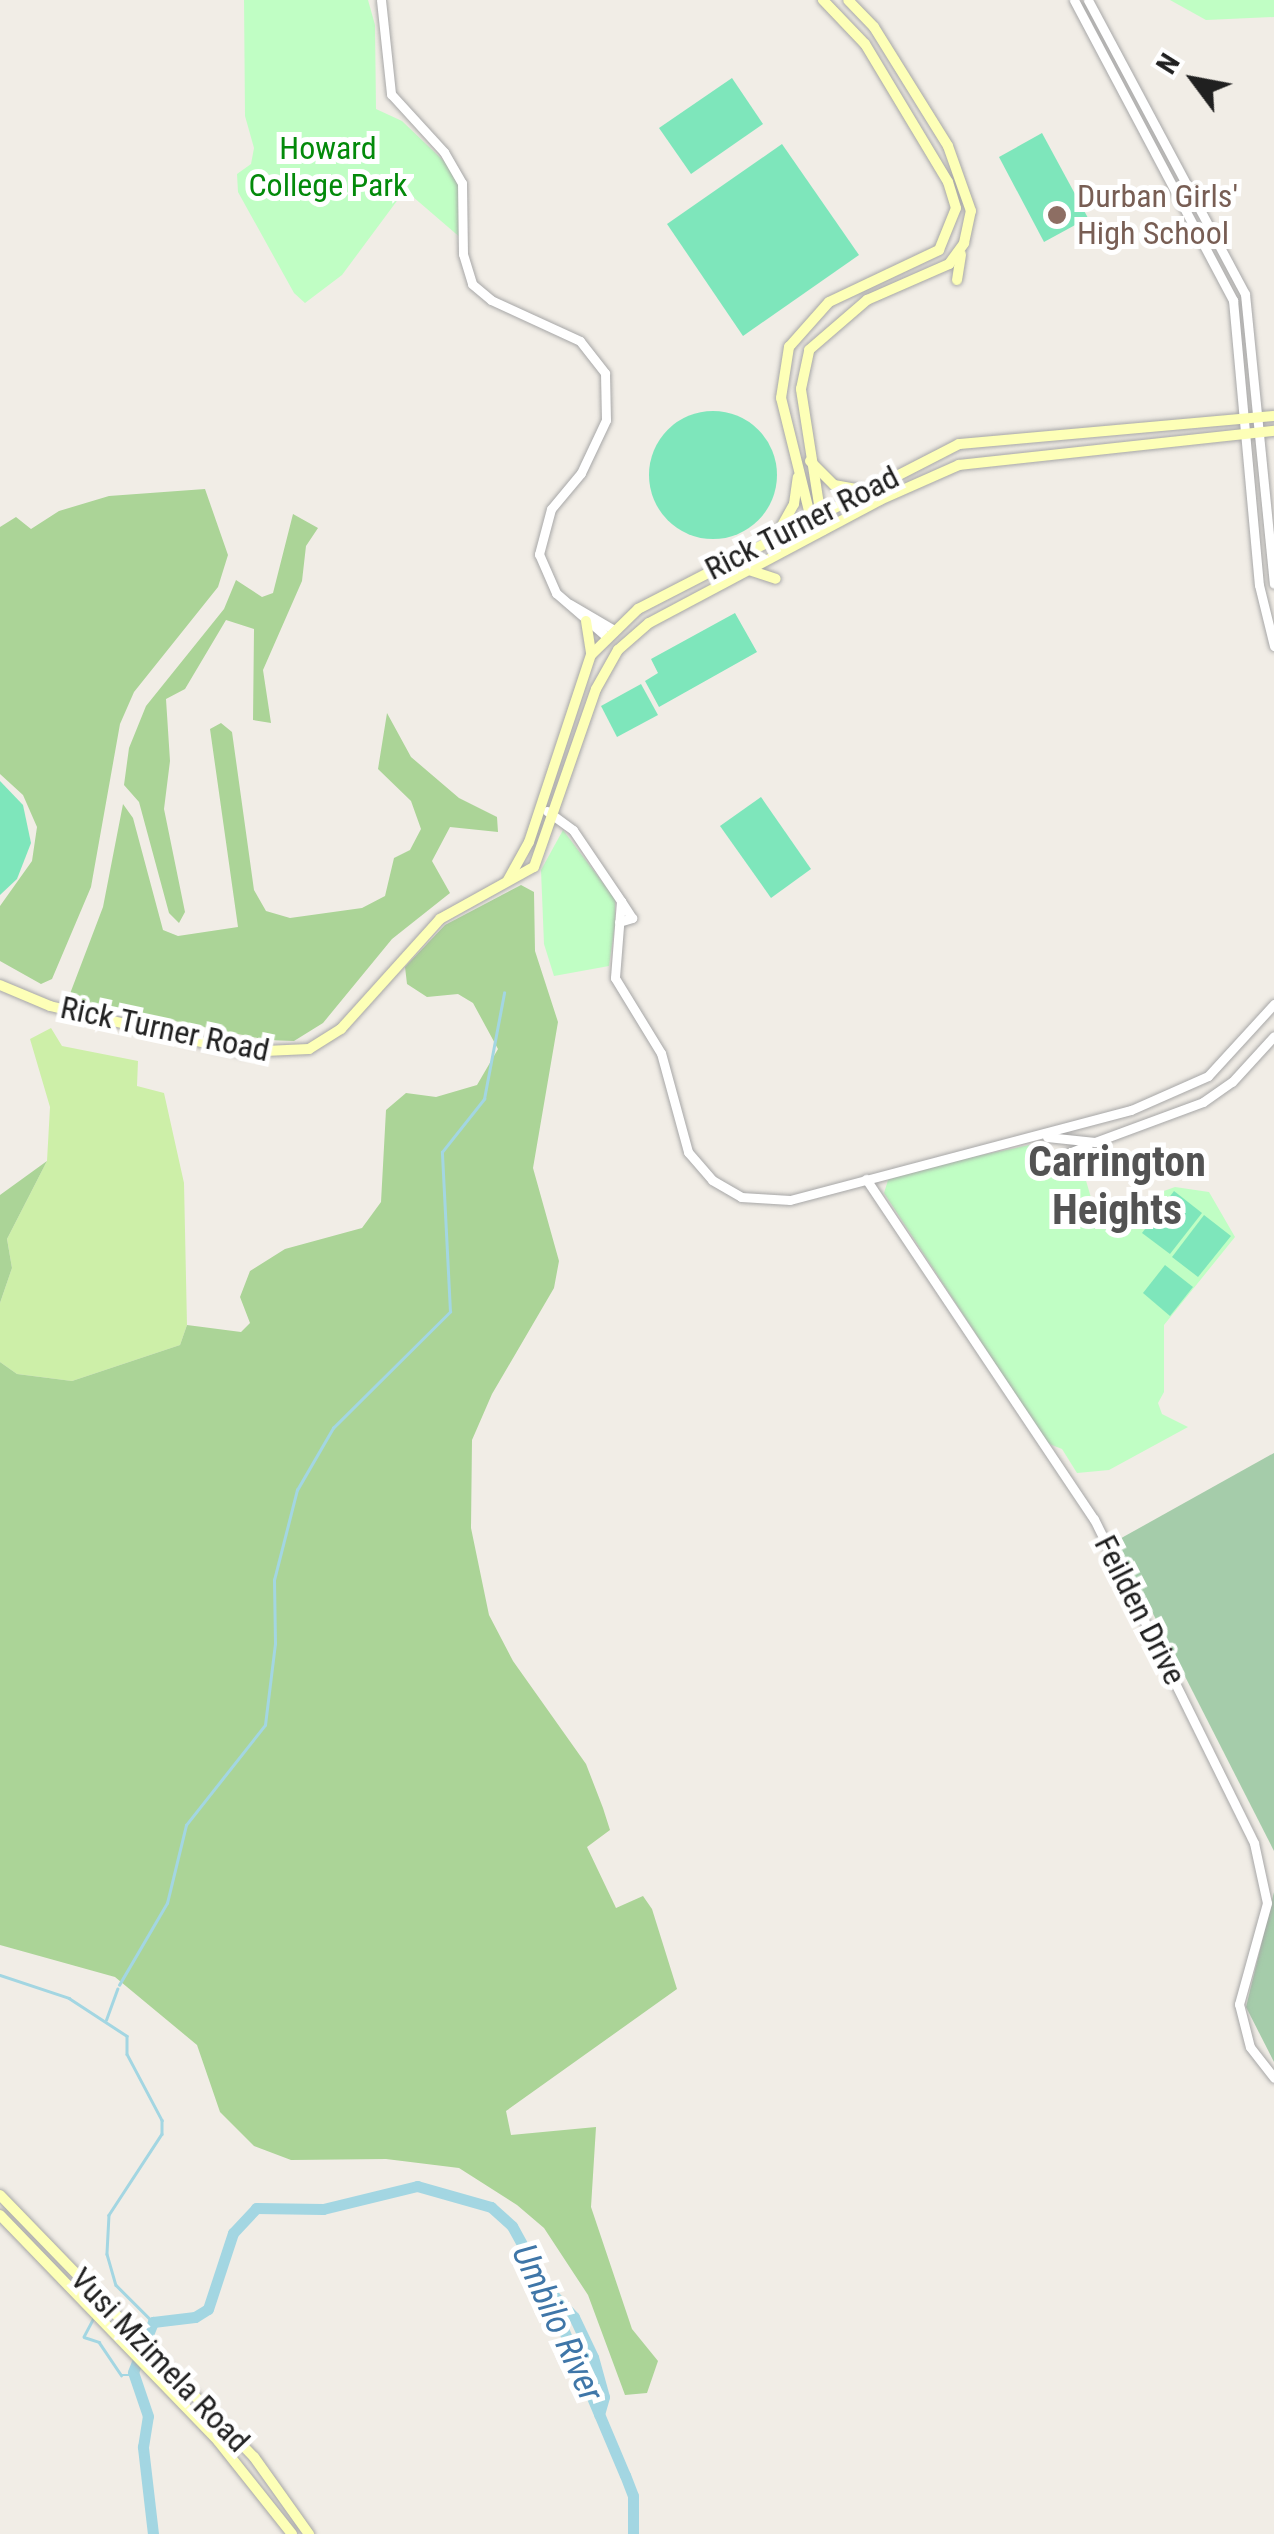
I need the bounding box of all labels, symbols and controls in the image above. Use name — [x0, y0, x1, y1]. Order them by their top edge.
north arrow — [1144, 30, 1244, 130]
text: N — [1150, 48, 1187, 80]
park label: Howard College Park — [248, 130, 408, 205]
place label: Durban Girls' High School — [1077, 178, 1238, 253]
marker: Durban Girls' High School — [1046, 204, 1068, 226]
street label: Rick Turner Road — [698, 458, 906, 588]
street label: Rick Turner Road — [57, 988, 273, 1070]
district label: Carrington Heights — [1028, 1137, 1206, 1236]
street label: Feilden Drive — [1086, 1529, 1194, 1691]
water label: Umbilo River — [502, 2238, 612, 2408]
street label: Vusi Mzimela Road — [62, 2260, 258, 2460]

